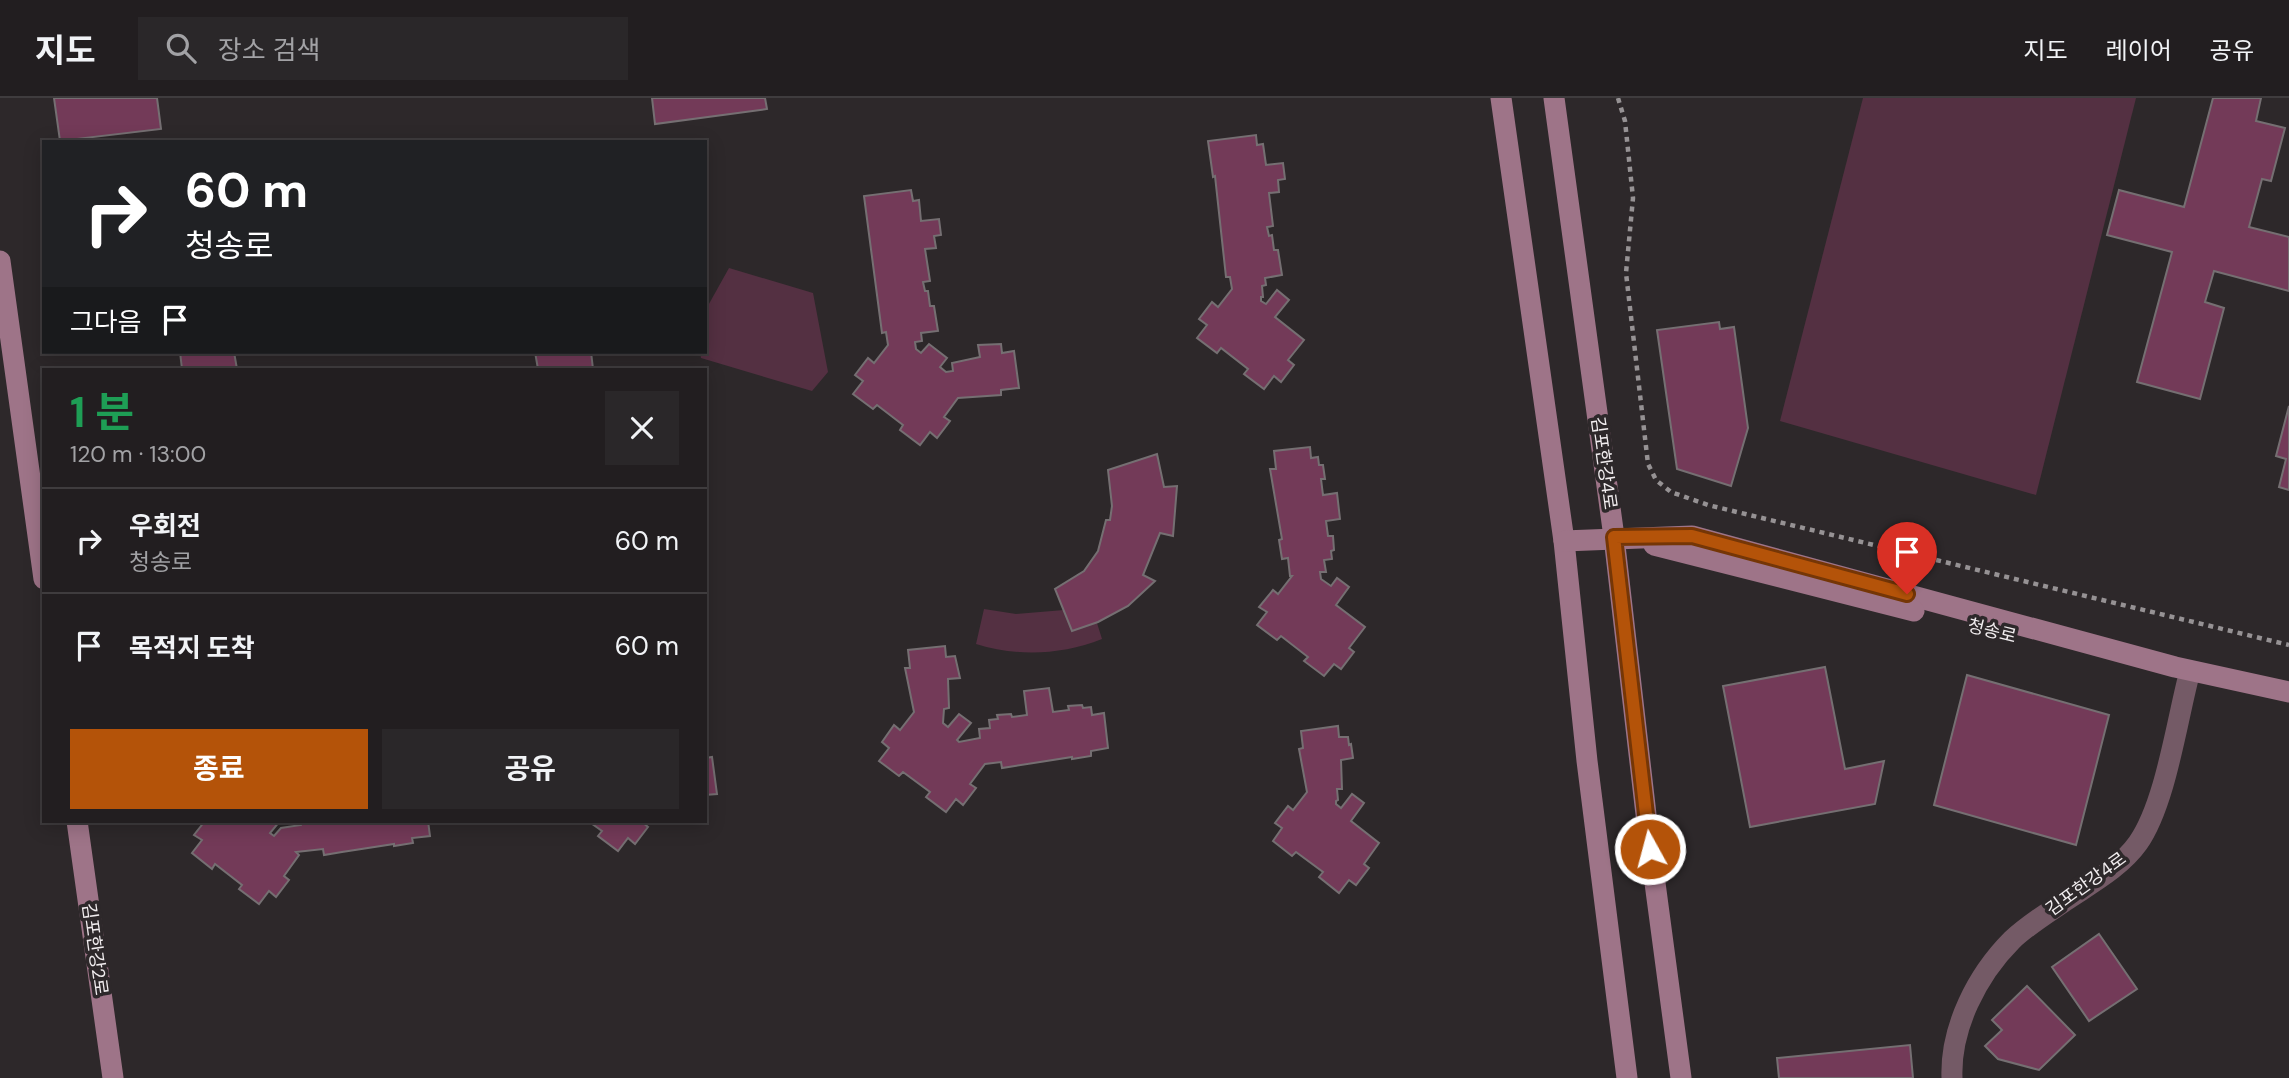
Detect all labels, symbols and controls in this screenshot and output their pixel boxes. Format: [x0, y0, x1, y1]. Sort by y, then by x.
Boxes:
search box [138, 17, 628, 80]
text: 지도 [35, 29, 96, 72]
icon: search [162, 29, 200, 67]
text: 장소 검색 [218, 33, 320, 67]
text: 지도 [2023, 35, 2068, 66]
text: 레이어 [2106, 35, 2172, 66]
text: 공유 [2210, 35, 2254, 66]
text: 60 m [185, 158, 308, 222]
icon: right [70, 168, 161, 259]
text: 청송로 [185, 225, 273, 267]
icon: arrive [156, 301, 194, 339]
text: 그다음 [70, 305, 142, 339]
text: 1 분 [70, 385, 134, 440]
button: close [605, 391, 679, 465]
street label: 김포한강4로 [1586, 415, 1622, 511]
text: 120 m · 13:00 [70, 439, 206, 469]
text: 우회전 [129, 509, 201, 543]
icon: right [70, 522, 108, 560]
pin [1877, 522, 1937, 594]
text: 60 m [615, 524, 679, 558]
icon: arrive [1888, 533, 1926, 571]
text: 청송로 [129, 547, 192, 577]
street label: 청송로 [1965, 613, 2019, 649]
icon: arrive [70, 627, 108, 665]
text: 60 m [615, 629, 679, 663]
text: 목적지 도착 [129, 631, 255, 665]
button: 종료 [70, 729, 368, 809]
button: 공유 [382, 729, 679, 809]
position arrow [1613, 812, 1687, 886]
street label: 김포한강4로 [2041, 847, 2131, 921]
street label: 김포한강2로 [77, 901, 113, 997]

